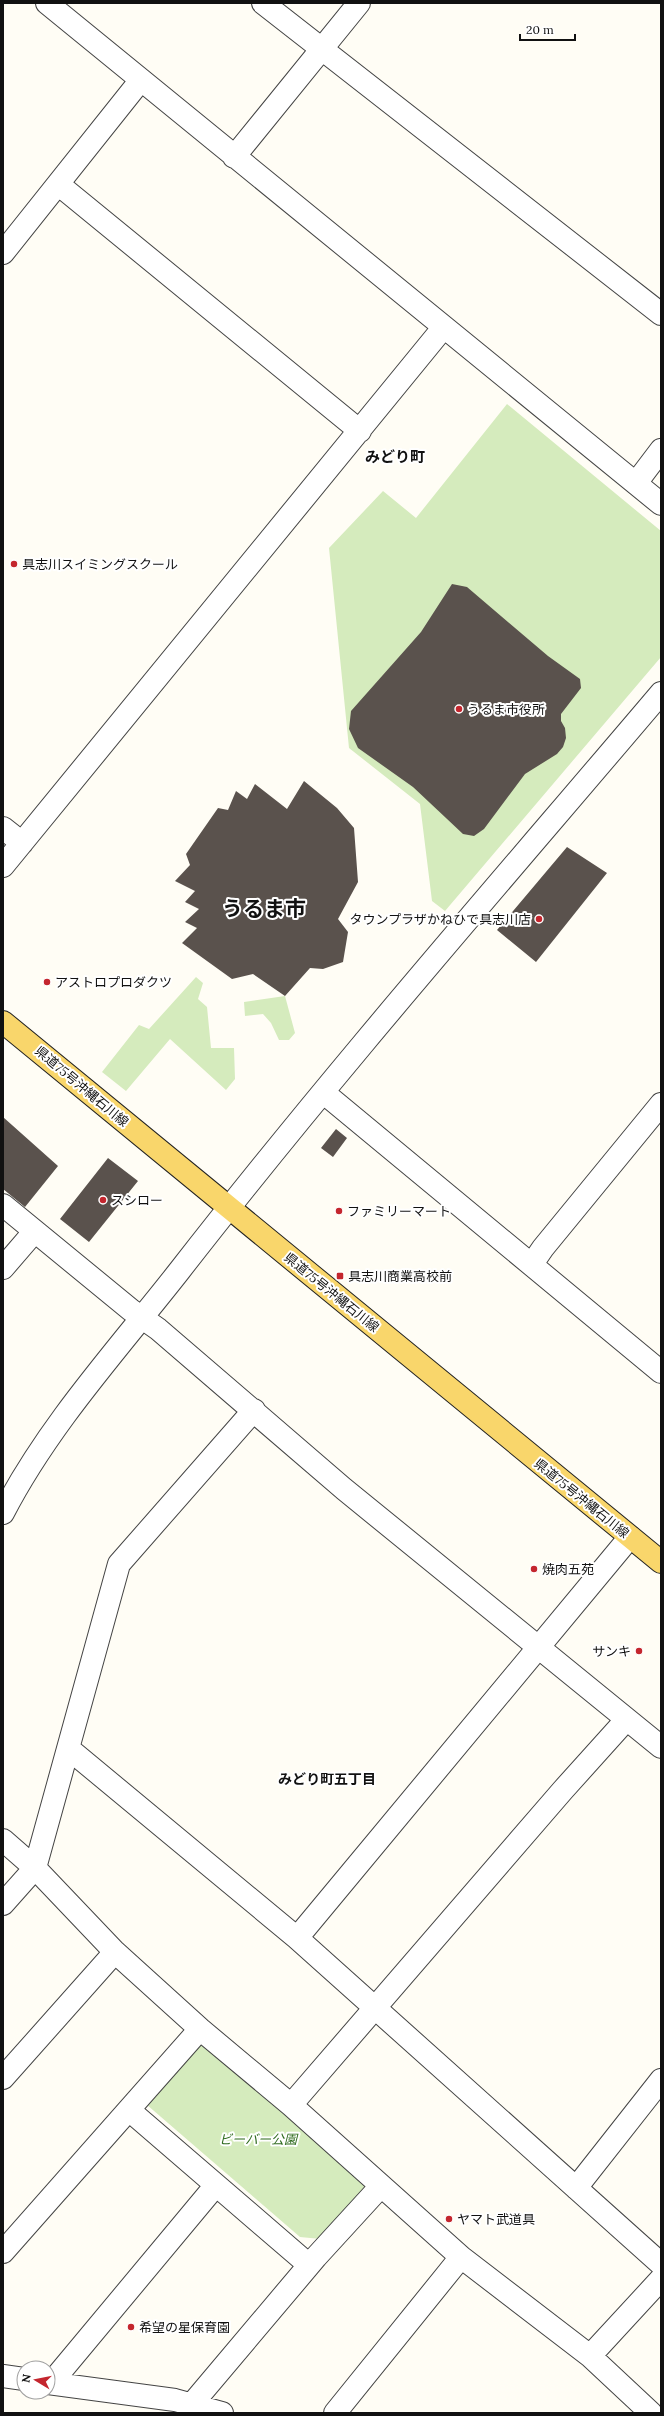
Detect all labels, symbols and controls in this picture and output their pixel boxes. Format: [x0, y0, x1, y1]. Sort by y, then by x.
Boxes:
scale bar [520, 16, 575, 42]
text: 20 m [526, 22, 554, 37]
district label: みどり町 [365, 447, 425, 466]
place label: 具志川スイミングスクール [22, 556, 178, 573]
marker: 具志川スイミングスクール [9, 559, 19, 569]
place label: うるま市役所 [467, 701, 545, 718]
marker: うるま市役所 [454, 704, 464, 714]
district label: うるま市 [222, 895, 306, 922]
place label: タウンプラザかねひで具志川店 [349, 911, 531, 928]
marker: タウンプラザかねひで具志川店 [534, 914, 544, 924]
place label: アストロプロダクツ [55, 974, 172, 991]
marker: アストロプロダクツ [42, 977, 52, 987]
street label: 県道75号沖縄石川線 [31, 1042, 132, 1131]
place label: スシロー [111, 1192, 163, 1209]
marker: スシロー [98, 1195, 108, 1205]
place label: ファミリーマート [347, 1203, 451, 1220]
marker: ファミリーマート [334, 1206, 344, 1216]
street label: 県道75号沖縄石川線 [281, 1249, 383, 1336]
place label: 具志川商業高校前 [348, 1268, 452, 1285]
marker: 具志川商業高校前 [335, 1271, 345, 1281]
street label: 県道75号沖縄石川線 [531, 1455, 633, 1542]
place label: 焼肉五苑 [542, 1561, 594, 1578]
marker: 焼肉五苑 [529, 1564, 539, 1574]
place label: サンキ [592, 1643, 631, 1660]
marker: サンキ [634, 1646, 644, 1656]
district label: みどり町五丁目 [278, 1770, 376, 1788]
park label: ビーバー公園 [219, 2131, 299, 2148]
place label: ヤマト武道具 [457, 2211, 535, 2228]
marker: ヤマト武道具 [444, 2214, 454, 2224]
place label: 希望の星保育園 [139, 2319, 230, 2336]
marker: 希望の星保育園 [126, 2322, 136, 2332]
north arrow [16, 2360, 56, 2400]
text: N [19, 2372, 34, 2384]

